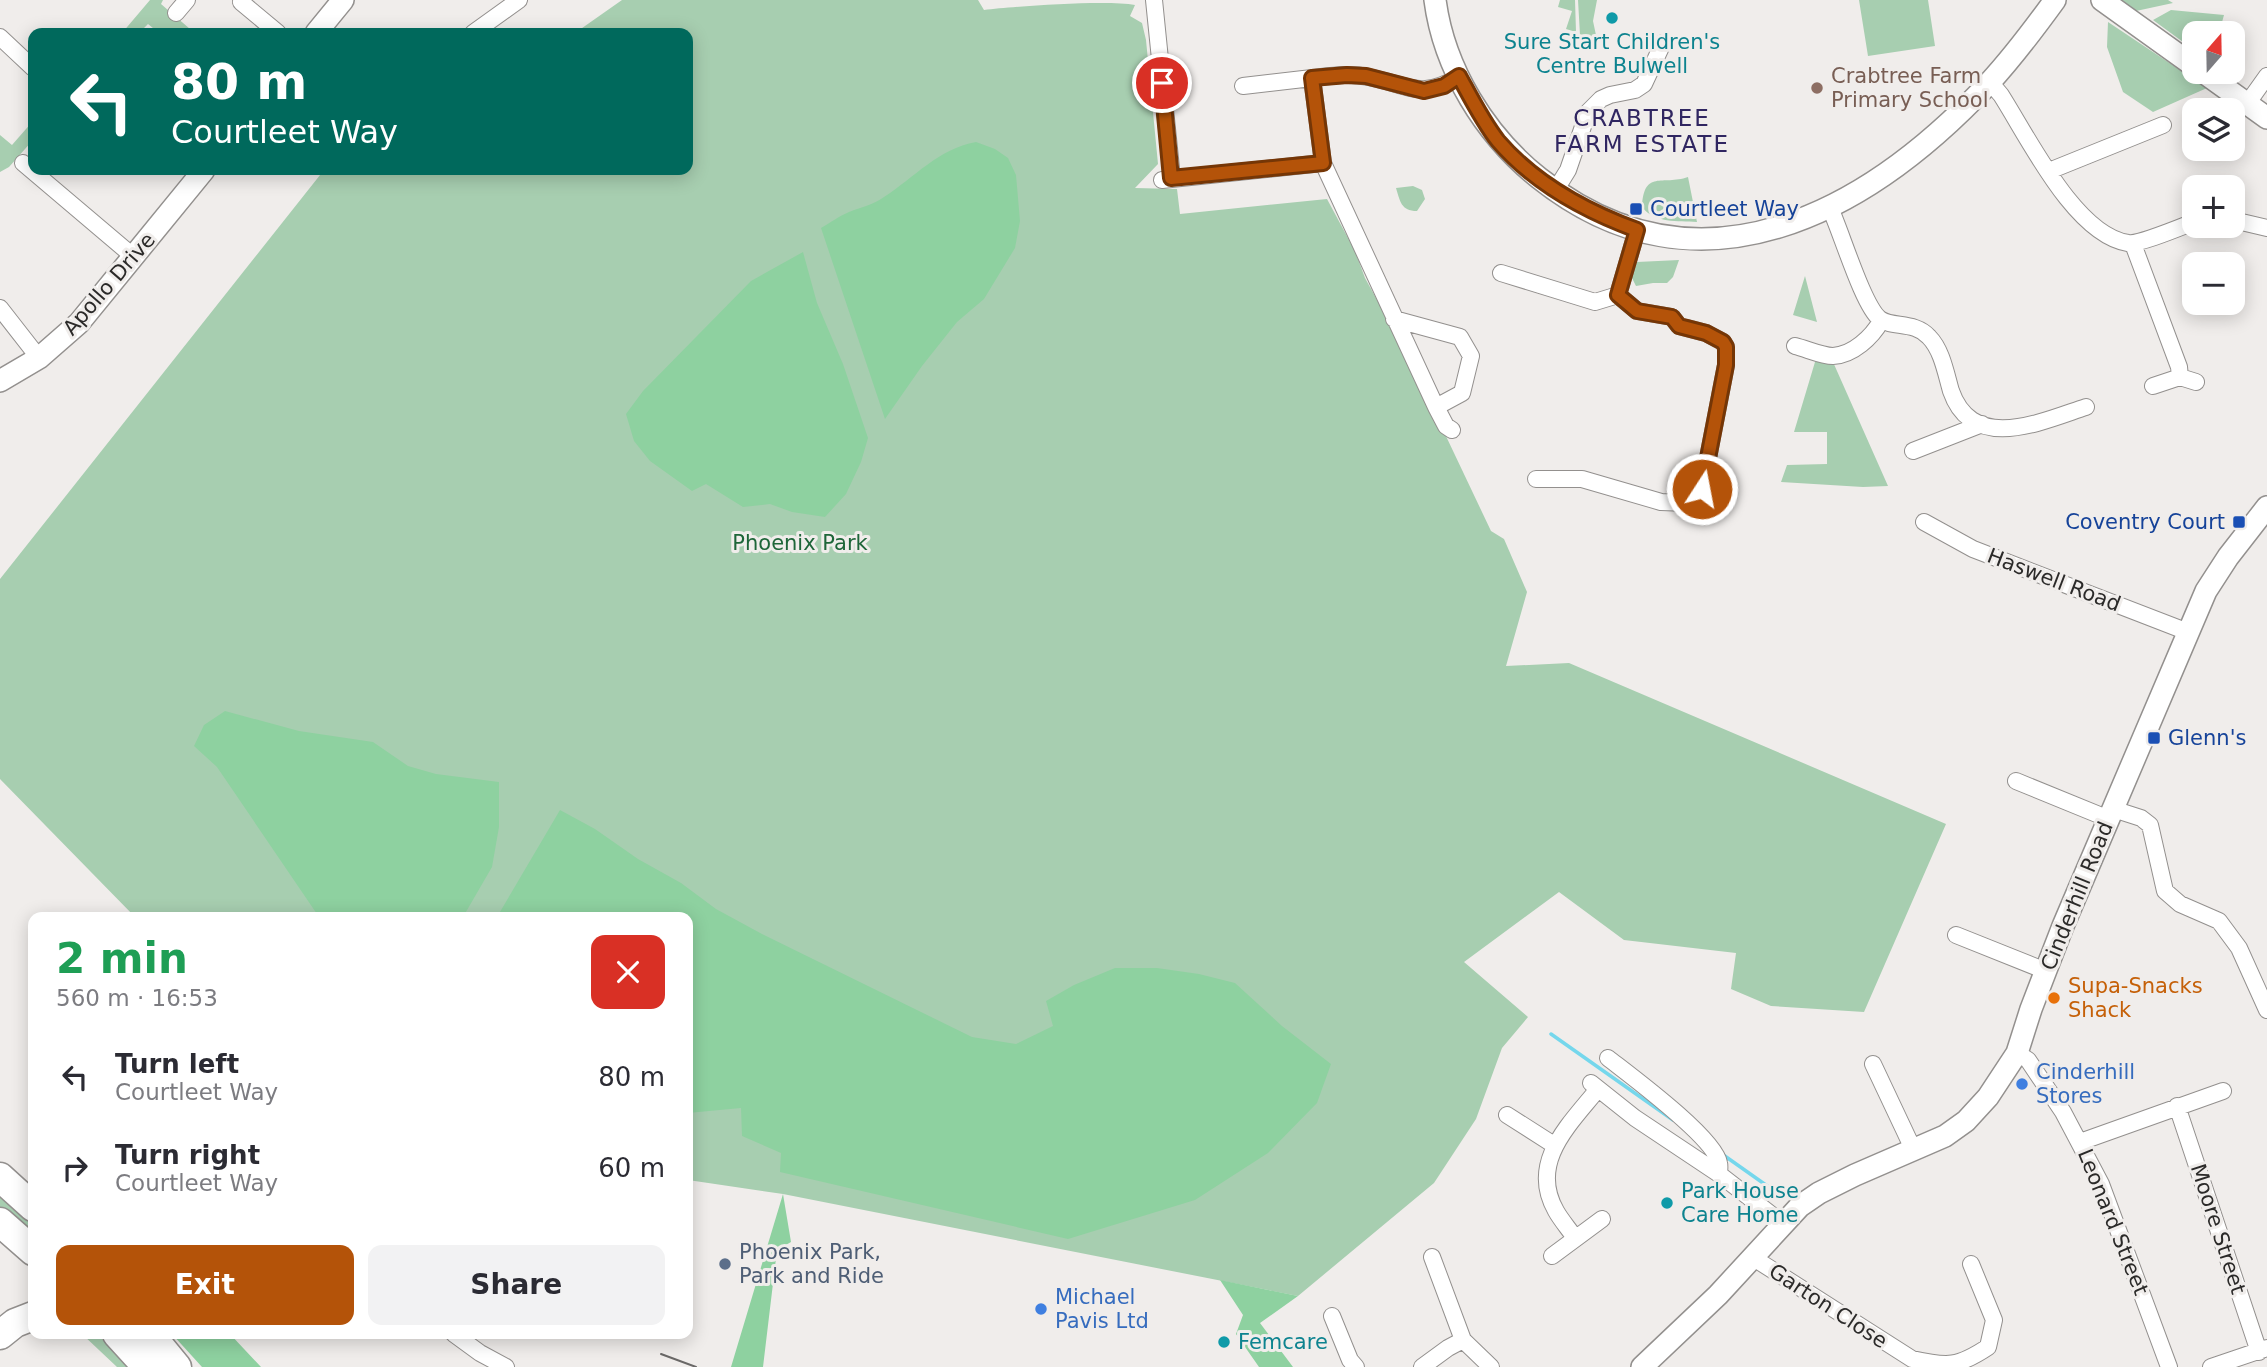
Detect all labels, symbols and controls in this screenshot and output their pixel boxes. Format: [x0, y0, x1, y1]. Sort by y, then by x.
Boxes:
marker: Sure Start Children's Centre Bulwell [1604, 10, 1620, 26]
north arrow [2182, 21, 2245, 84]
map controls [2182, 21, 2245, 315]
place label: Sure Start Children's Centre Bulwell [1504, 30, 1720, 78]
pin [1132, 53, 1192, 113]
text: 80 m [171, 54, 307, 111]
icon: left [56, 56, 147, 147]
icon: arrive [1143, 64, 1181, 102]
place label: Crabtree Farm Primary School [1831, 64, 1989, 112]
marker: Crabtree Farm Primary School [1809, 80, 1825, 96]
button: layers [2182, 98, 2245, 161]
district label: CRABTREE FARM ESTATE [1554, 105, 1730, 157]
text: Courtleet Way [171, 113, 398, 151]
button: + [2182, 175, 2245, 238]
place label: Courtleet Way [1650, 197, 1799, 221]
marker: Courtleet Way [1628, 201, 1644, 217]
street label: Apollo Drive [58, 228, 160, 340]
button: − [2182, 252, 2245, 315]
position arrow [1665, 452, 1739, 526]
place label: Coventry Court [2065, 510, 2225, 534]
marker: Coventry Court [2231, 514, 2247, 530]
park label: Phoenix Park [732, 531, 869, 555]
street label: Haswell Road [1984, 544, 2124, 616]
place label: Glenn's [2168, 726, 2246, 750]
marker: Glenn's [2146, 730, 2162, 746]
street label: Cinderhill Road [2036, 818, 2118, 974]
text: 2 min [56, 934, 188, 983]
button: close [591, 935, 665, 1009]
place label: Supa-Snacks Shack [2068, 974, 2203, 1022]
text: 560 m · 16:53 [56, 985, 218, 1011]
marker: Supa-Snacks Shack [2046, 990, 2062, 1006]
text: Turn left [115, 1049, 239, 1079]
icon: left [56, 1058, 94, 1096]
place label: Cinderhill Stores [2036, 1060, 2135, 1108]
text: 80 m [598, 1062, 665, 1092]
marker: Cinderhill Stores [2014, 1076, 2030, 1092]
text: Courtleet Way [115, 1079, 278, 1105]
text: Turn right [115, 1140, 260, 1170]
street label: Leonard Street [2073, 1145, 2153, 1299]
icon: right [56, 1149, 94, 1187]
text: 60 m [598, 1153, 665, 1183]
street label: Moore Street [2186, 1161, 2250, 1297]
text: Courtleet Way [115, 1170, 278, 1196]
place label: Park House Care Home [1681, 1179, 1799, 1227]
marker: Park House Care Home [1659, 1195, 1675, 1211]
place label: Phoenix Park, Park and Ride [739, 1240, 884, 1288]
button: Exit [56, 1245, 354, 1325]
button: Share [368, 1245, 665, 1325]
marker: Phoenix Park, Park and Ride [717, 1256, 733, 1272]
street label: Garton Close [1764, 1259, 1892, 1353]
place label: Michael Pavis Ltd [1055, 1285, 1149, 1333]
marker: Michael Pavis Ltd [1033, 1301, 1049, 1317]
place label: Femcare [1238, 1330, 1328, 1354]
marker: Femcare [1216, 1334, 1232, 1350]

